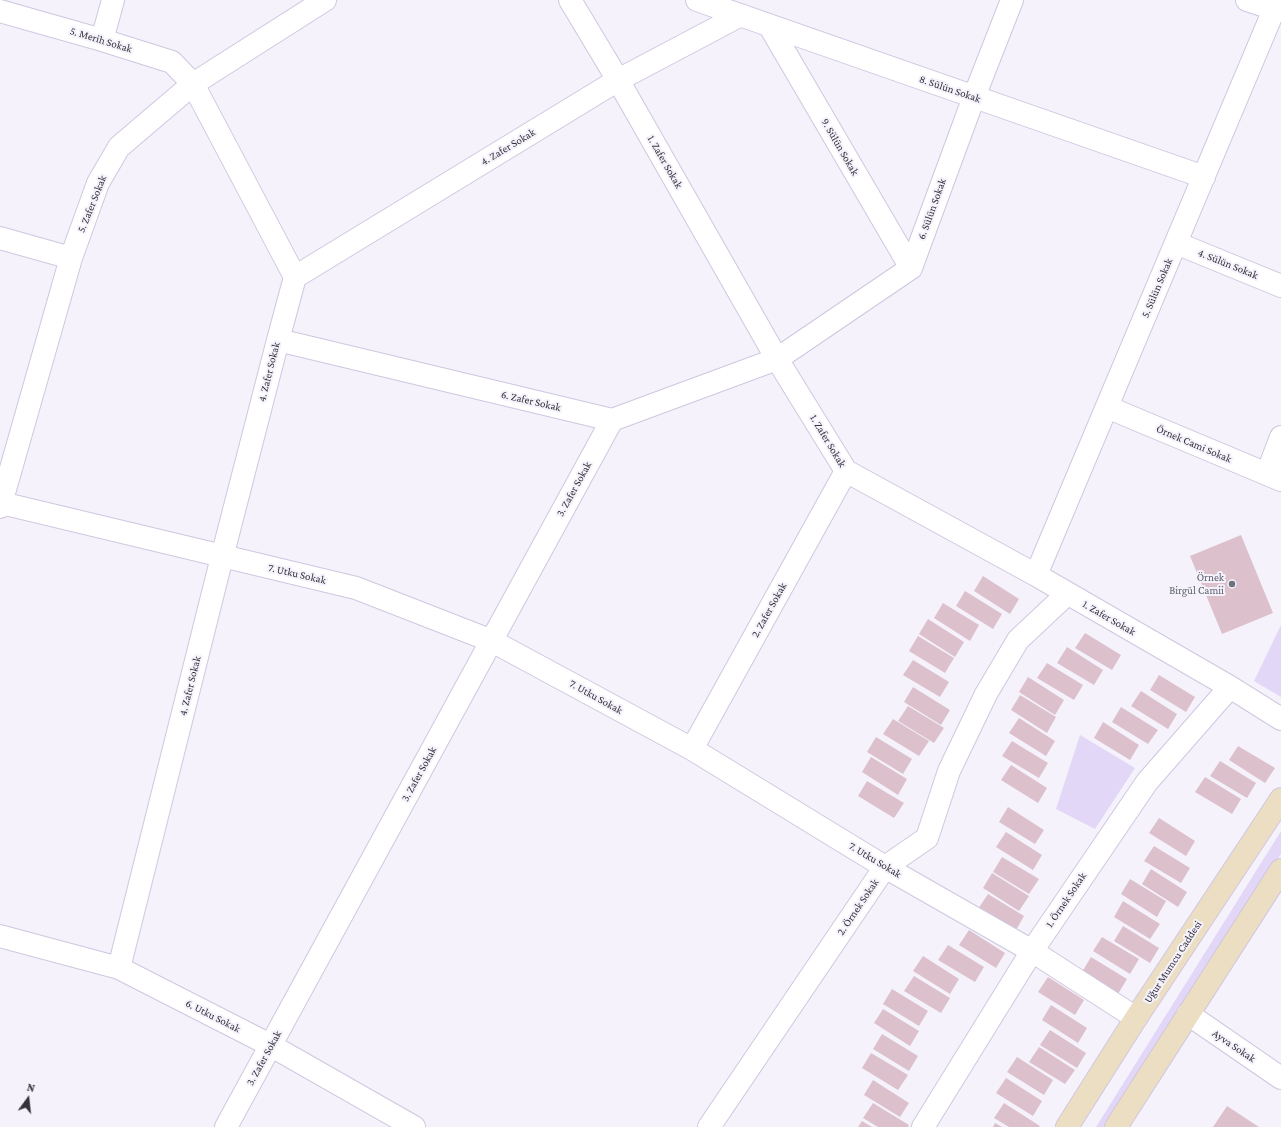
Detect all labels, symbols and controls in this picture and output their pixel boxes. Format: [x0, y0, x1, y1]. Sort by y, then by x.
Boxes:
street label: 5. Merih Sokak [68, 24, 134, 56]
street label: 8. Sülün Sokak [917, 72, 983, 106]
street label: 9. Sülün Sokak [818, 116, 862, 178]
street label: 4. Zafer Sokak [478, 126, 538, 168]
street label: 1. Zafer Sokak [644, 133, 686, 191]
street label: 5. Zafer Sokak [75, 173, 109, 235]
street label: 6. Sülün Sokak [915, 177, 949, 241]
street label: 4. Sülün Sokak [1196, 246, 1260, 282]
street label: 5. Sülün Sokak [1139, 256, 1175, 320]
street label: 4. Zafer Sokak [255, 341, 283, 403]
street label: 6. Zafer Sokak [500, 388, 562, 414]
street label: 1. Zafer Sokak [807, 412, 849, 470]
street label: Örnek Cami Sokak [1154, 422, 1234, 466]
street label: 3. Zafer Sokak [554, 459, 594, 519]
street label: 7. Utku Sokak [267, 561, 327, 587]
place label: Örnek Birgül Camii [1169, 571, 1224, 597]
marker: Örnek Birgül Camii [1227, 579, 1237, 589]
street label: 2. Zafer Sokak [748, 580, 790, 640]
street label: 1. Zafer Sokak [1080, 597, 1138, 639]
street label: 4. Zafer Sokak [176, 655, 204, 717]
street label: 7. Utku Sokak [567, 677, 625, 717]
street label: 3. Zafer Sokak [399, 744, 439, 804]
street label: 7. Utku Sokak [846, 839, 904, 881]
street label: 1. Örnek Sokak [1043, 870, 1089, 930]
street label: 2. Örnek Sokak [834, 876, 882, 938]
street label: Uğur Mumcu Caddesi [1141, 918, 1205, 1006]
street label: 6. Utku Sokak [183, 997, 243, 1035]
street label: Ayva Sokak [1210, 1027, 1258, 1065]
street label: 3. Zafer Sokak [244, 1028, 284, 1088]
north arrow [8, 1079, 48, 1119]
text: N [26, 1081, 36, 1094]

